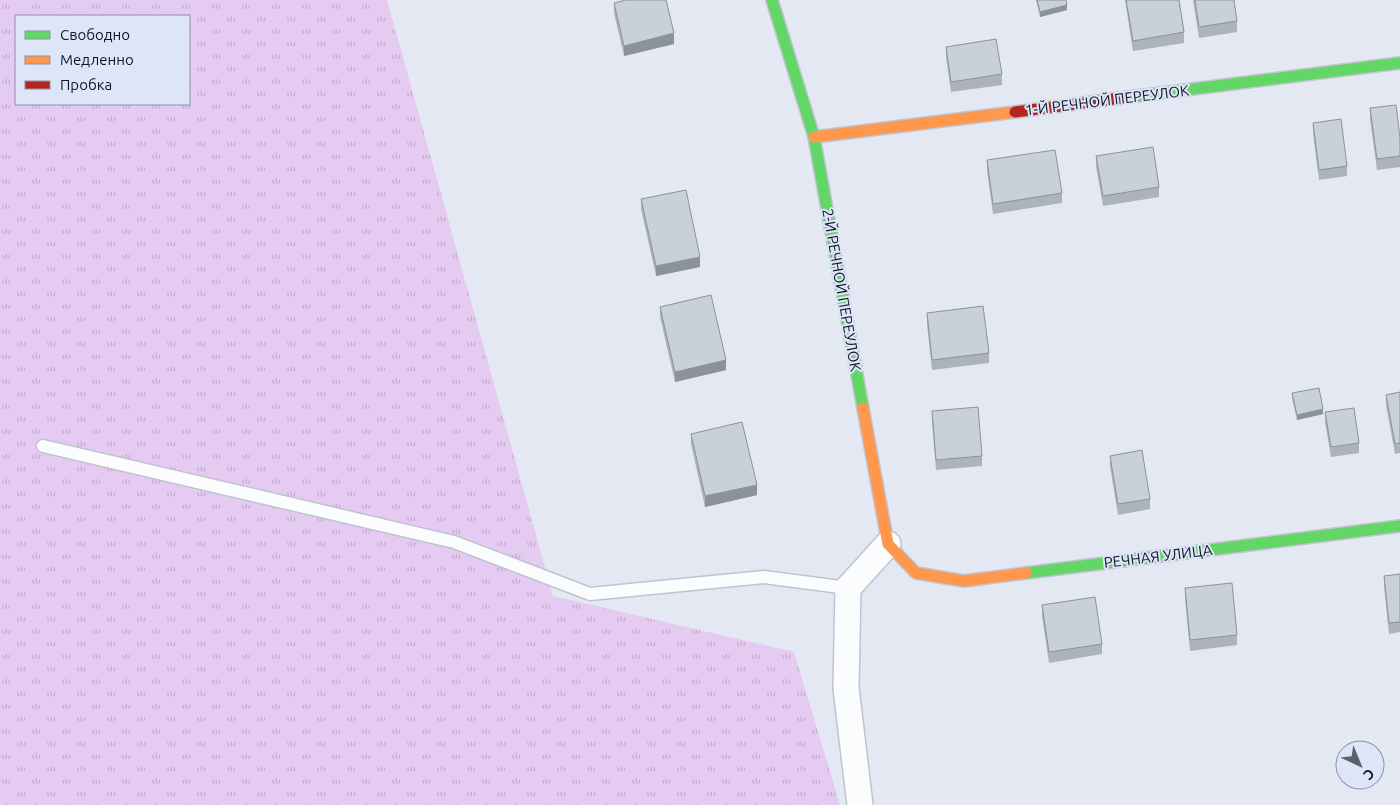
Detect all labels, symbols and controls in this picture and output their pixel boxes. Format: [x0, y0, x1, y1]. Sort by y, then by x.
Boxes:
legend [15, 15, 190, 105]
text: Свободно [60, 26, 130, 43]
text: Медленно [60, 51, 134, 68]
text: Пробка [60, 76, 112, 93]
street label: 1-Й РЕЧНОЙ ПЕРЕУЛОК [1024, 82, 1190, 118]
street label: 2-Й РЕЧНОЙ ПЕРЕУЛОК [819, 207, 865, 373]
street label: РЕЧНАЯ УЛИЦА [1103, 541, 1214, 571]
north arrow [1335, 740, 1385, 790]
text: С [1360, 765, 1378, 783]

